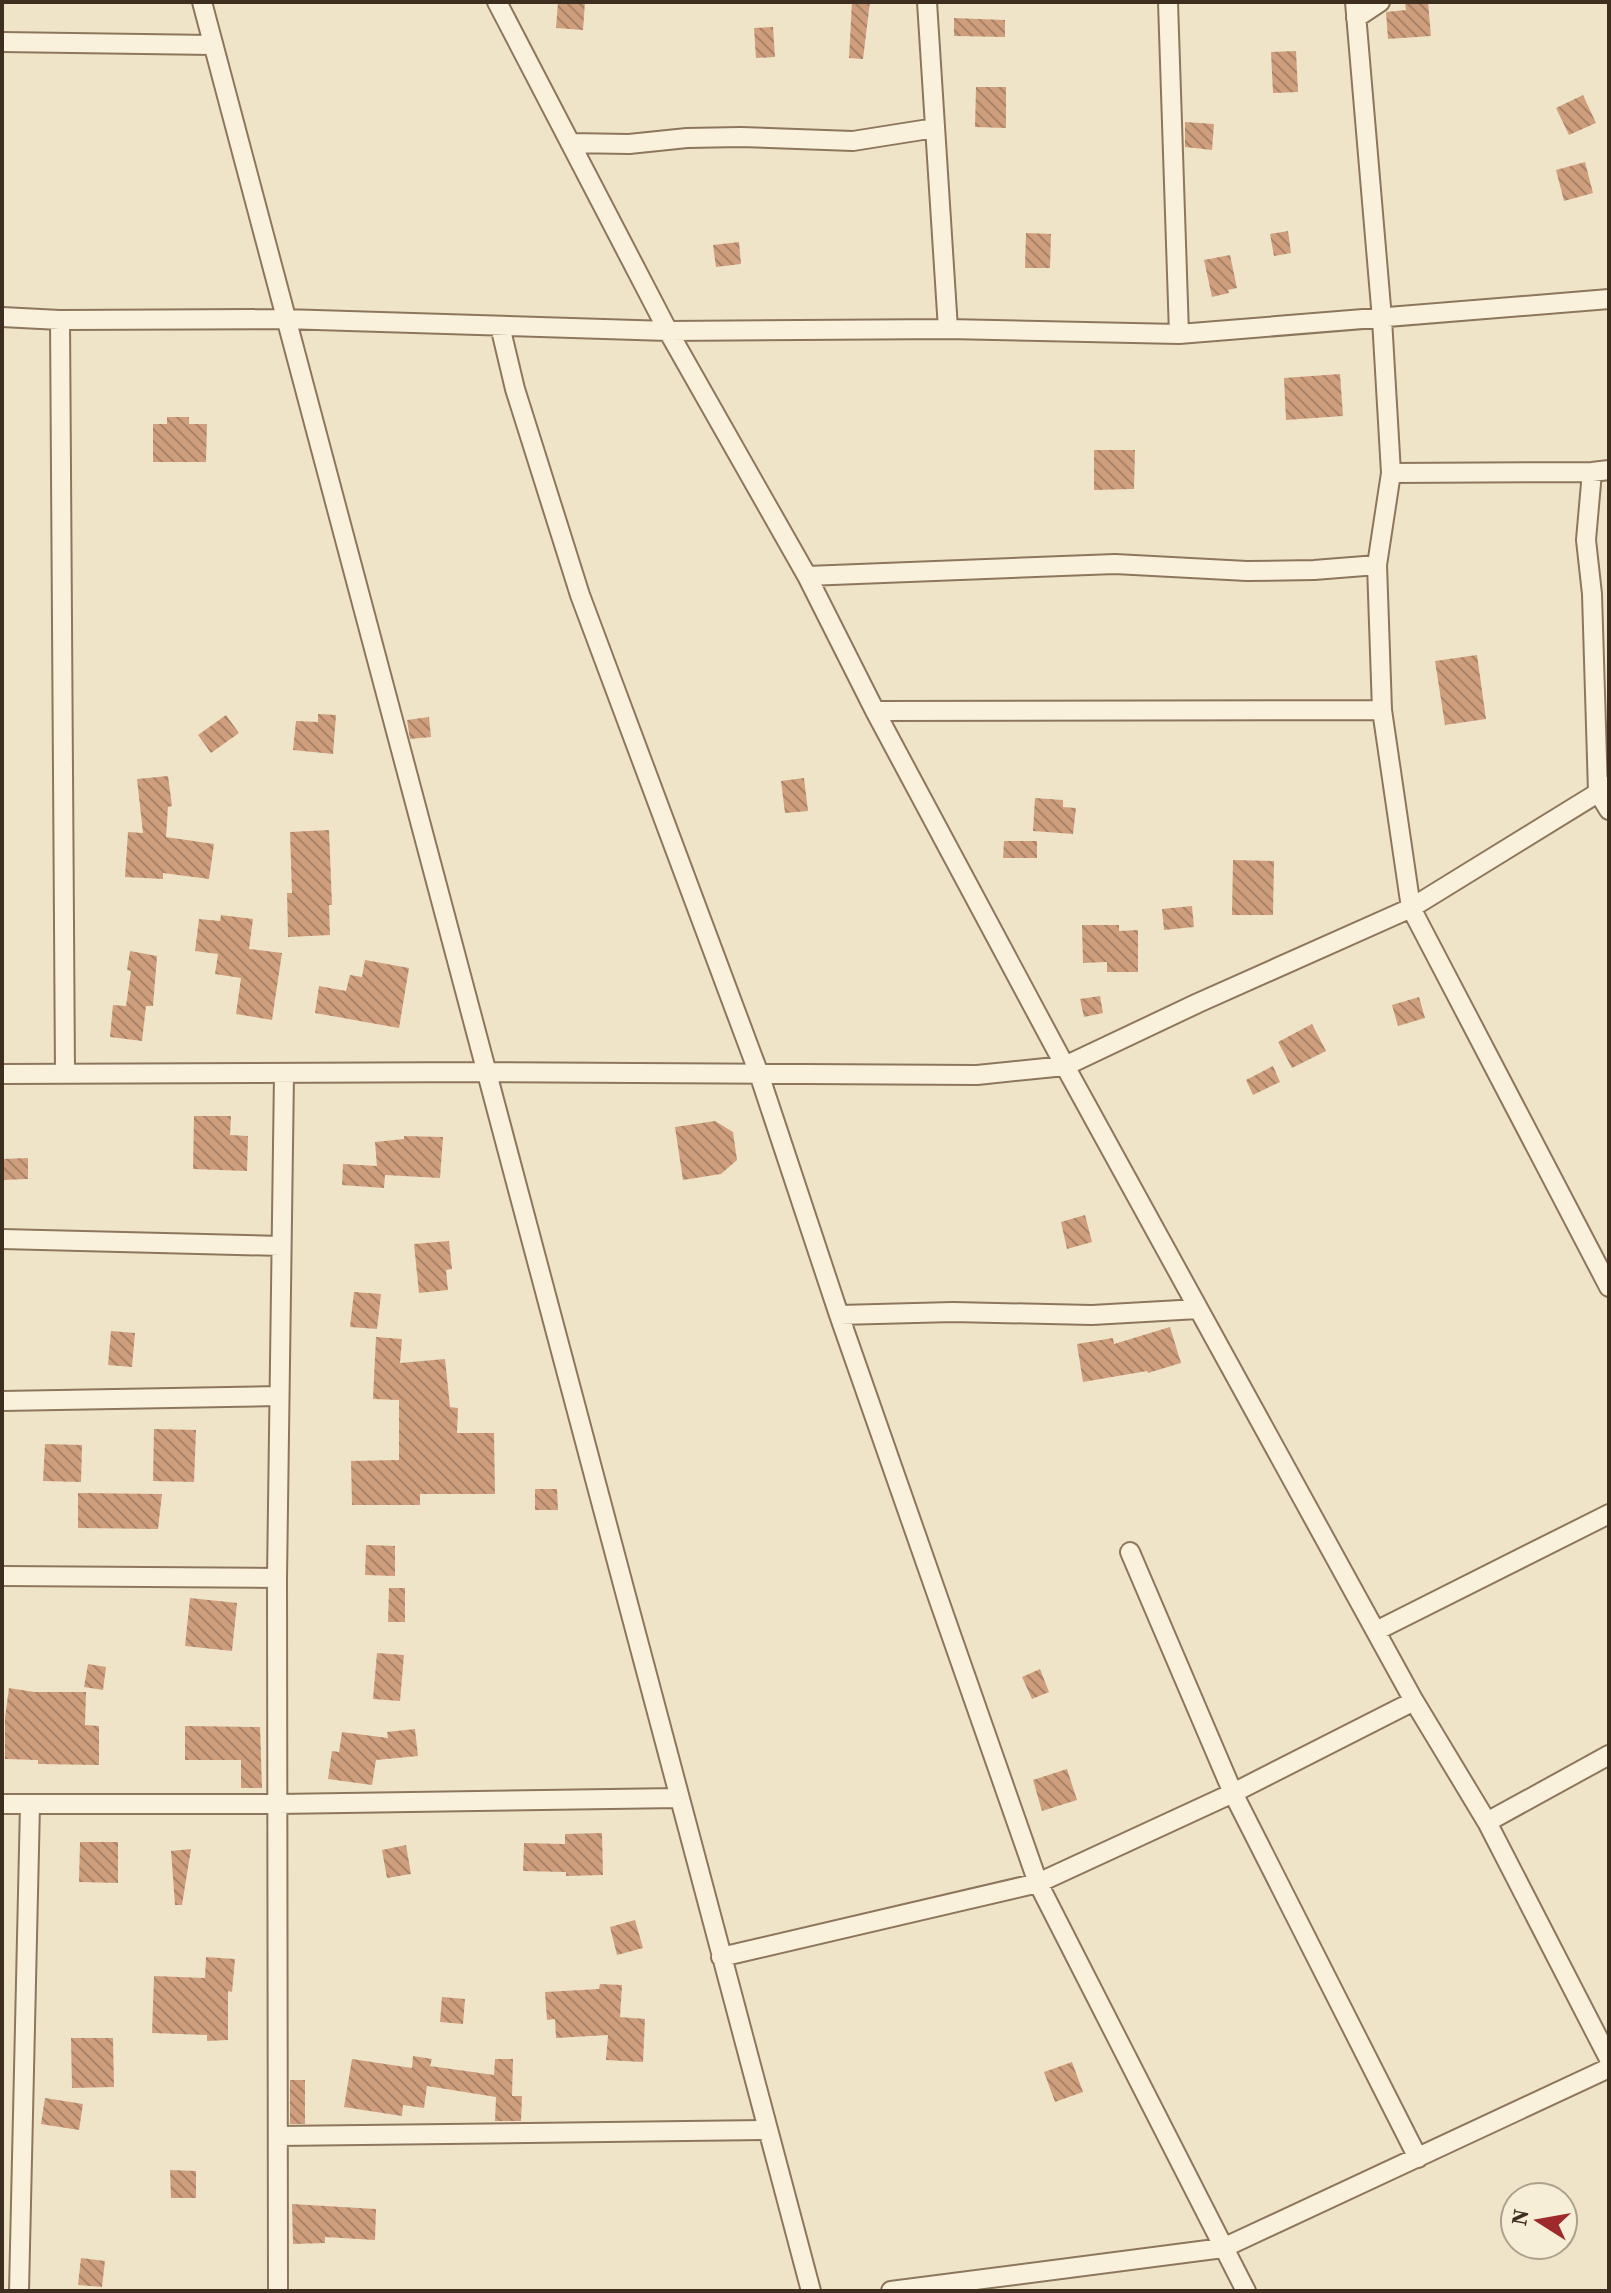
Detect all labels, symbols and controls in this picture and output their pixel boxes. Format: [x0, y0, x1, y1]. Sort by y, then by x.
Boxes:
north arrow [1499, 2181, 1579, 2261]
text: N [1503, 2206, 1536, 2228]

